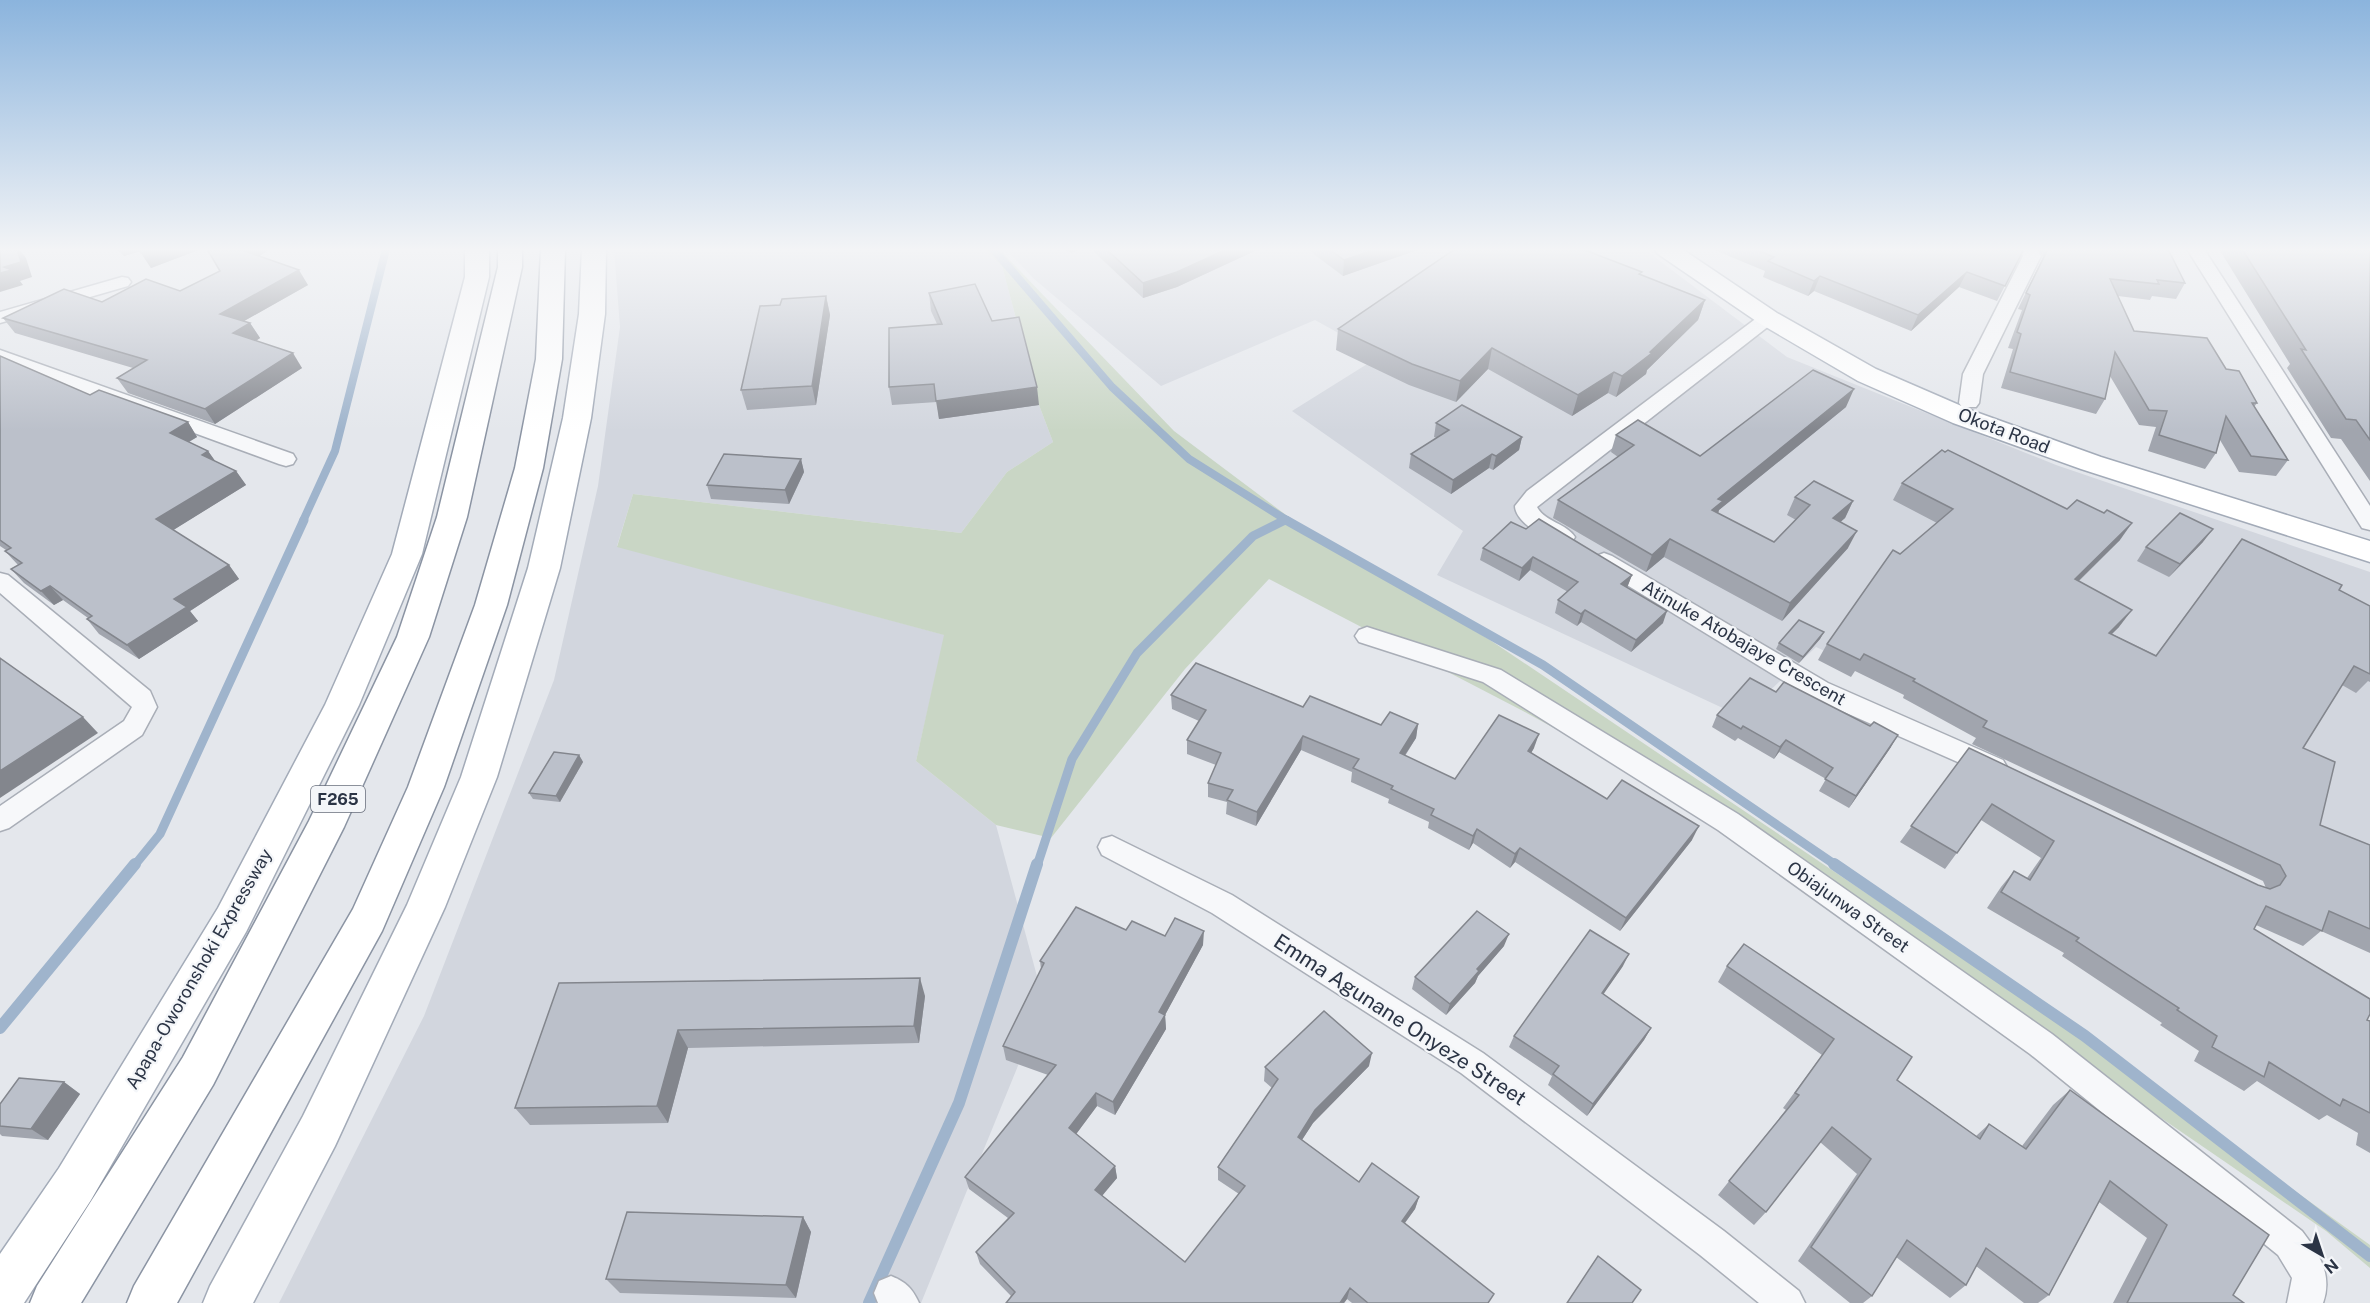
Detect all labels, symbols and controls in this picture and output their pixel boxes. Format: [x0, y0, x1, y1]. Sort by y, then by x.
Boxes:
street label: Okota Road [1955, 403, 2053, 458]
street label: Atinuke Atobajaye Crescent [1639, 576, 1850, 710]
road number: F265 [311, 786, 365, 812]
street label: Apapa-Oworonshoki Expressway [121, 845, 276, 1093]
street label: Obiajunwa Street [1783, 857, 1913, 957]
street label: Emma Agunane Onyeze Street [1269, 928, 1531, 1111]
north arrow [2292, 1225, 2352, 1285]
text: N [2320, 1255, 2342, 1278]

